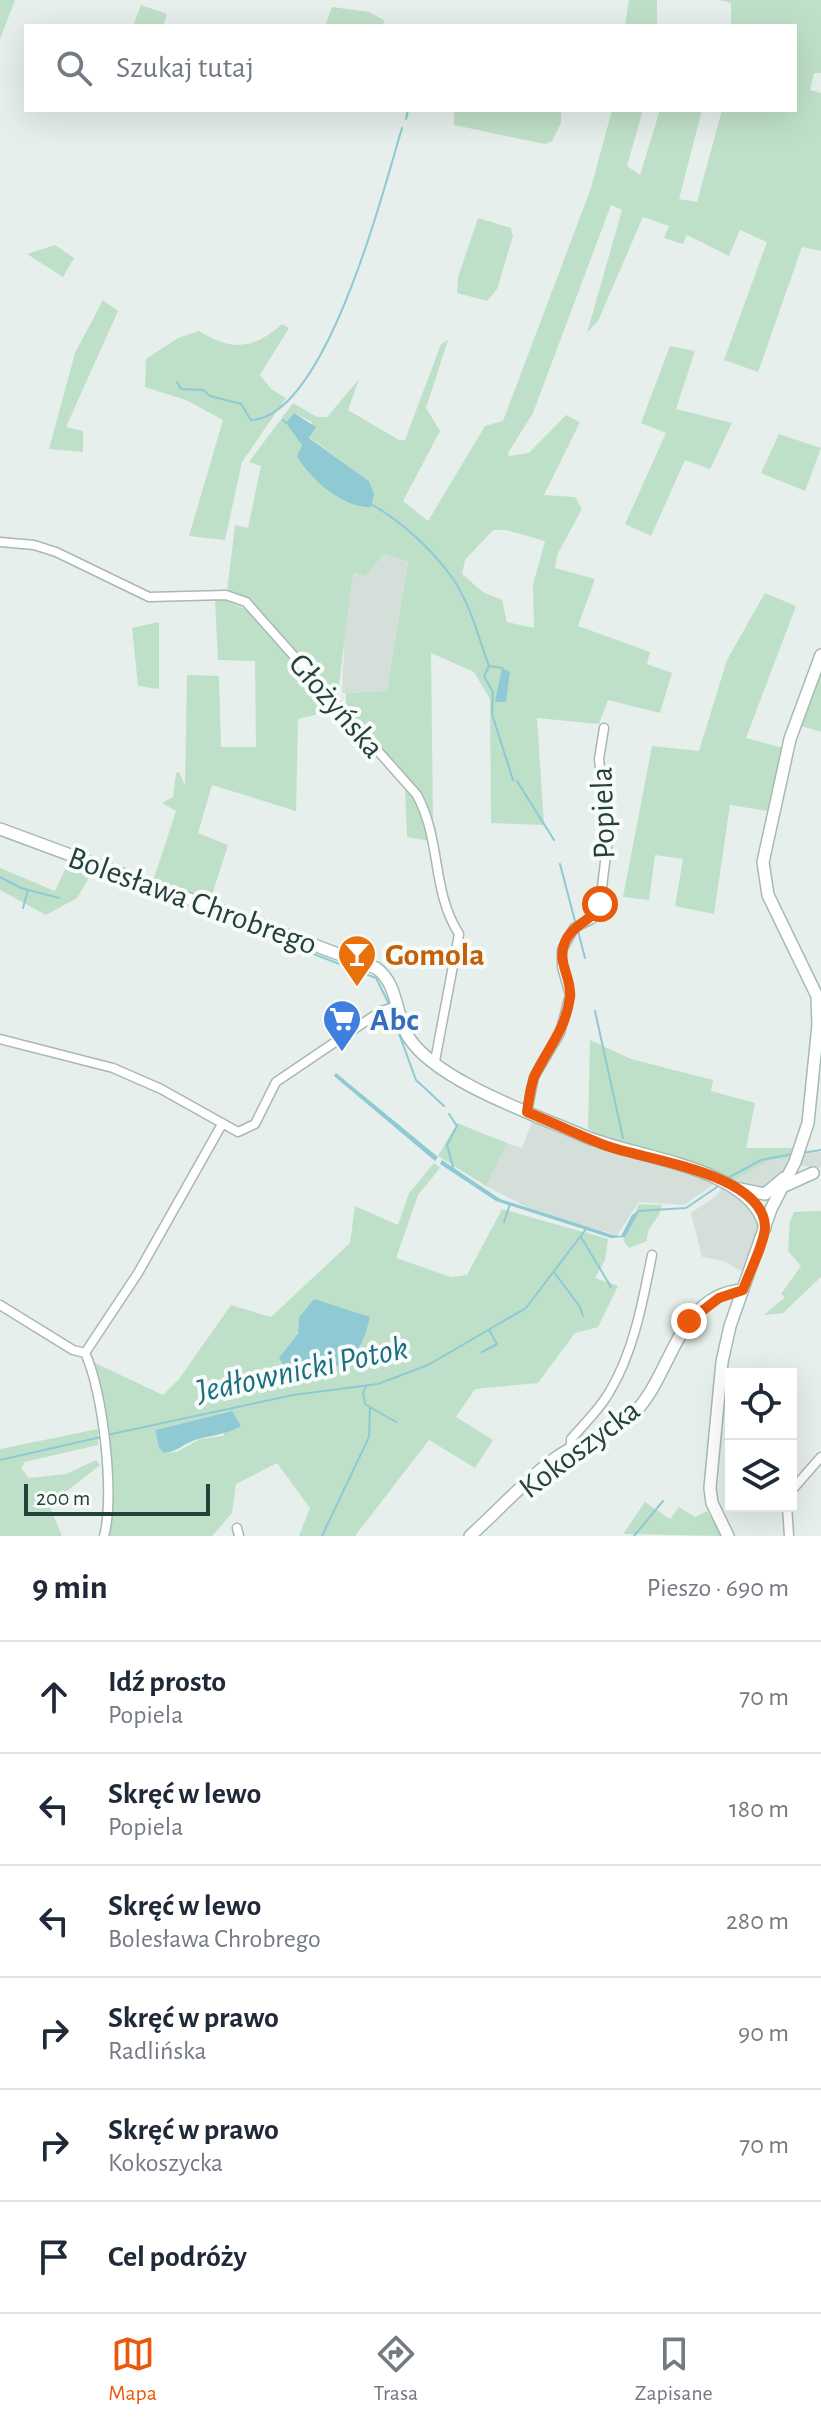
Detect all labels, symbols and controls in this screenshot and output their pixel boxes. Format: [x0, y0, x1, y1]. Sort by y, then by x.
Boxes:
search box [24, 24, 797, 112]
icon: search [52, 46, 96, 90]
text: Szukaj tutaj [116, 53, 254, 83]
street label: Głożyńska [283, 647, 390, 764]
street label: Popiela [585, 766, 621, 860]
street label: Bolesława Chrobrego [64, 841, 321, 961]
route start [582, 886, 618, 922]
bar icon: Gomola [336, 933, 378, 988]
place label: Gomola [385, 939, 485, 971]
supermarket icon: Abc [321, 998, 363, 1053]
place label: Abc [370, 1004, 419, 1036]
route end [671, 1303, 707, 1339]
water label: Jedłownicki Potok [192, 1331, 411, 1409]
map controls [725, 1368, 797, 1512]
button: locate [725, 1368, 797, 1440]
street label: Kokoszycka [513, 1393, 646, 1504]
button: layers [725, 1440, 797, 1512]
scale bar [24, 1480, 210, 1516]
text: 200 m [36, 1487, 90, 1509]
text: 9 min [32, 1571, 108, 1605]
text: Pieszo · 690 m [647, 1575, 789, 1601]
text: Idź prosto [108, 1667, 226, 1697]
icon: ahead [32, 1675, 76, 1719]
text: 70 m [739, 1684, 789, 1710]
text: Popiela [108, 1702, 183, 1728]
text: Skręć w lewo [108, 1779, 261, 1809]
icon: left [32, 1787, 76, 1831]
text: 180 m [729, 1796, 789, 1822]
text: Popiela [108, 1814, 183, 1840]
text: Skręć w lewo [108, 1891, 261, 1921]
icon: left [32, 1899, 76, 1943]
text: 280 m [726, 1908, 789, 1934]
text: Bolesława Chrobrego [108, 1926, 321, 1952]
text: Skręć w prawo [108, 2003, 279, 2033]
icon: right [32, 2011, 76, 2055]
text: 90 m [738, 2020, 789, 2046]
text: Radlińska [108, 2038, 206, 2064]
text: Skręć w prawo [108, 2115, 279, 2145]
icon: right [32, 2123, 76, 2167]
text: 70 m [739, 2132, 789, 2158]
text: Kokoszycka [108, 2150, 223, 2176]
icon: arrive [32, 2235, 76, 2279]
text: Cel podróży [108, 2242, 247, 2272]
tab: Mapa [108, 2332, 157, 2406]
tab: Trasa [374, 2332, 418, 2406]
tab: Zapisane [635, 2332, 713, 2406]

